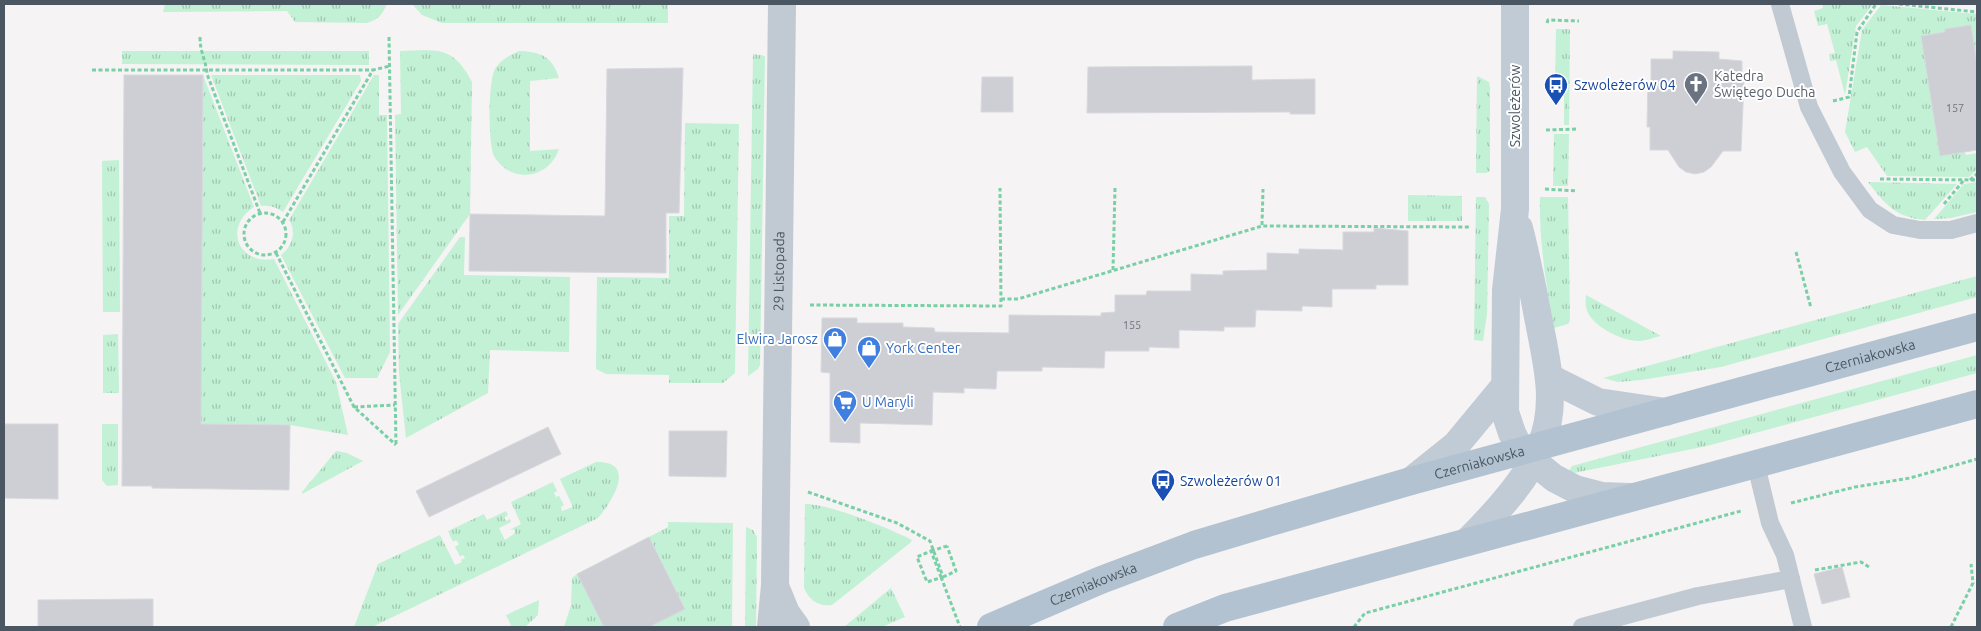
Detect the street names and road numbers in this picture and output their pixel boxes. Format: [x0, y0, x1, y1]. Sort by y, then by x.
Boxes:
street label: Szwoleżerów [1507, 65, 1523, 147]
street label: 29 Listopada [770, 231, 787, 311]
street label: Czerniakowska [1823, 336, 1917, 376]
street label: Czerniakowska [1432, 443, 1526, 482]
street label: Czerniakowska [1047, 559, 1139, 609]

